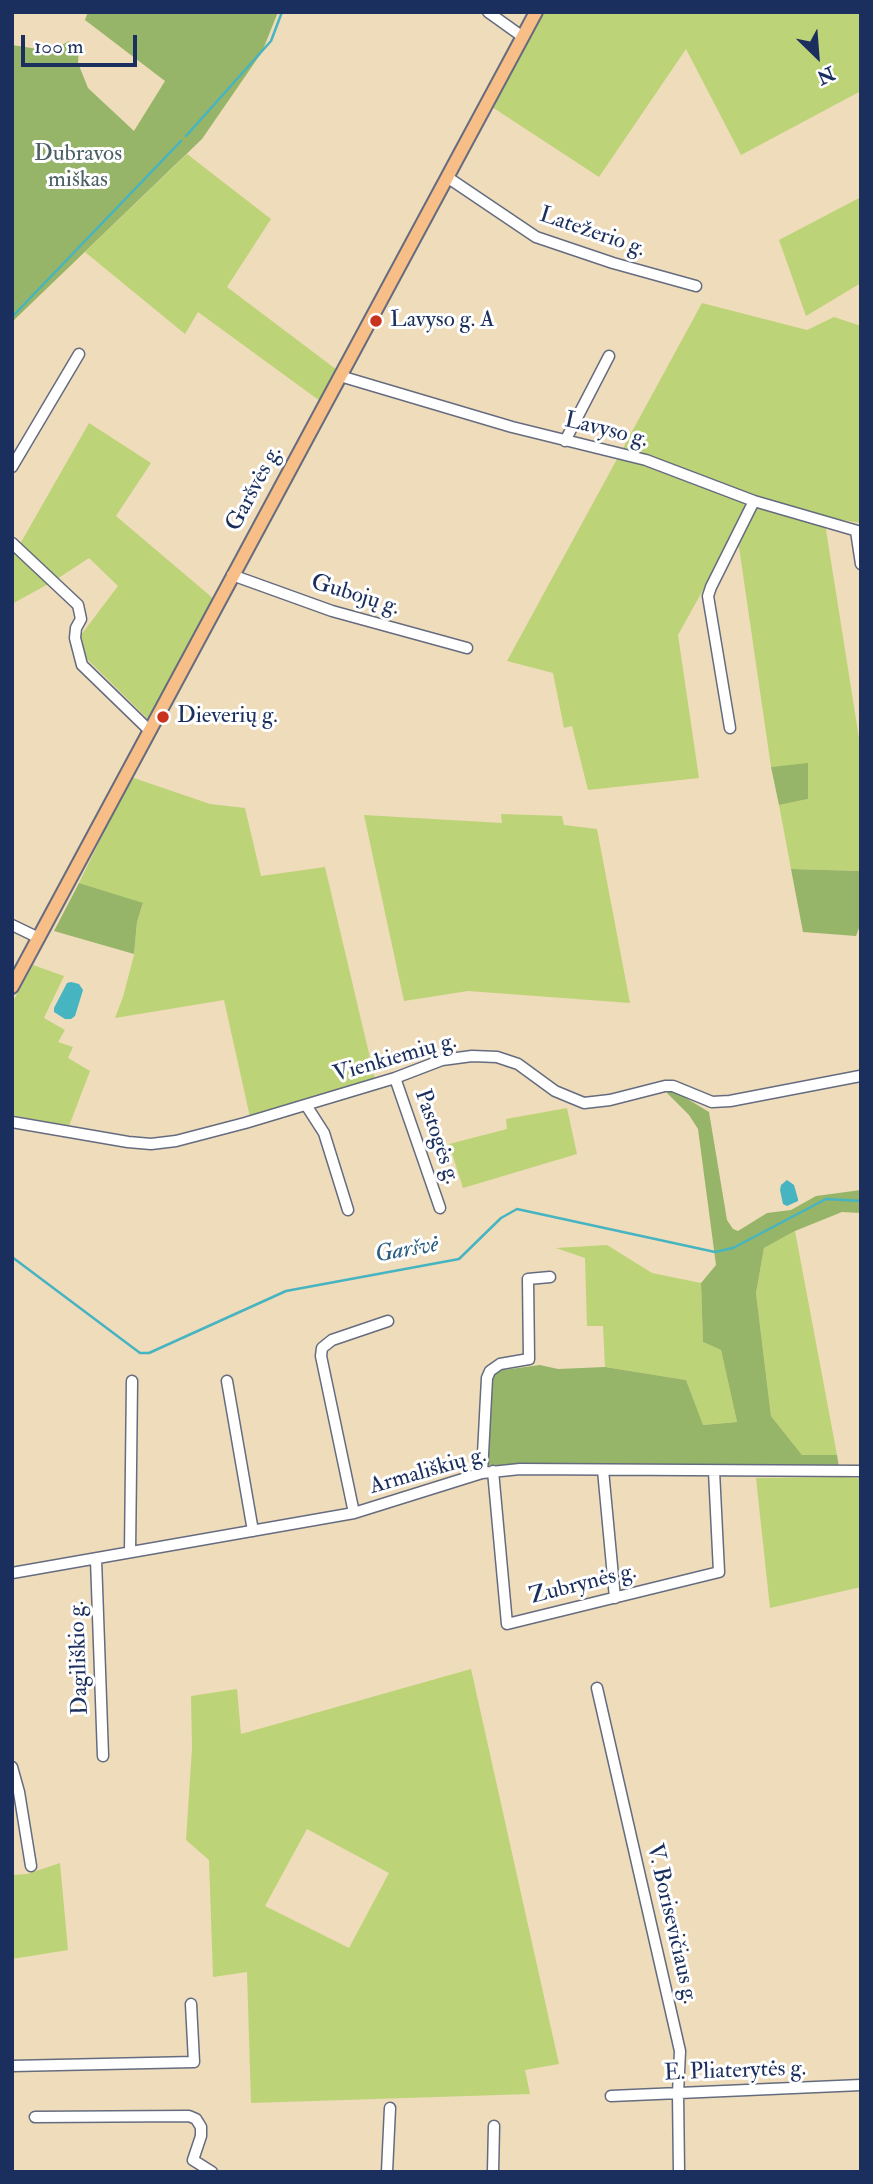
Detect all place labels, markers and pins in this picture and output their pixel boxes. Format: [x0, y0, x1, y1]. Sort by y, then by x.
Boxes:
place label: Lavyso g. A [390, 307, 495, 335]
marker: Lavyso g. A [368, 313, 384, 329]
place label: Dieverių g. [177, 703, 278, 731]
marker: Dieverių g. [155, 709, 171, 725]

